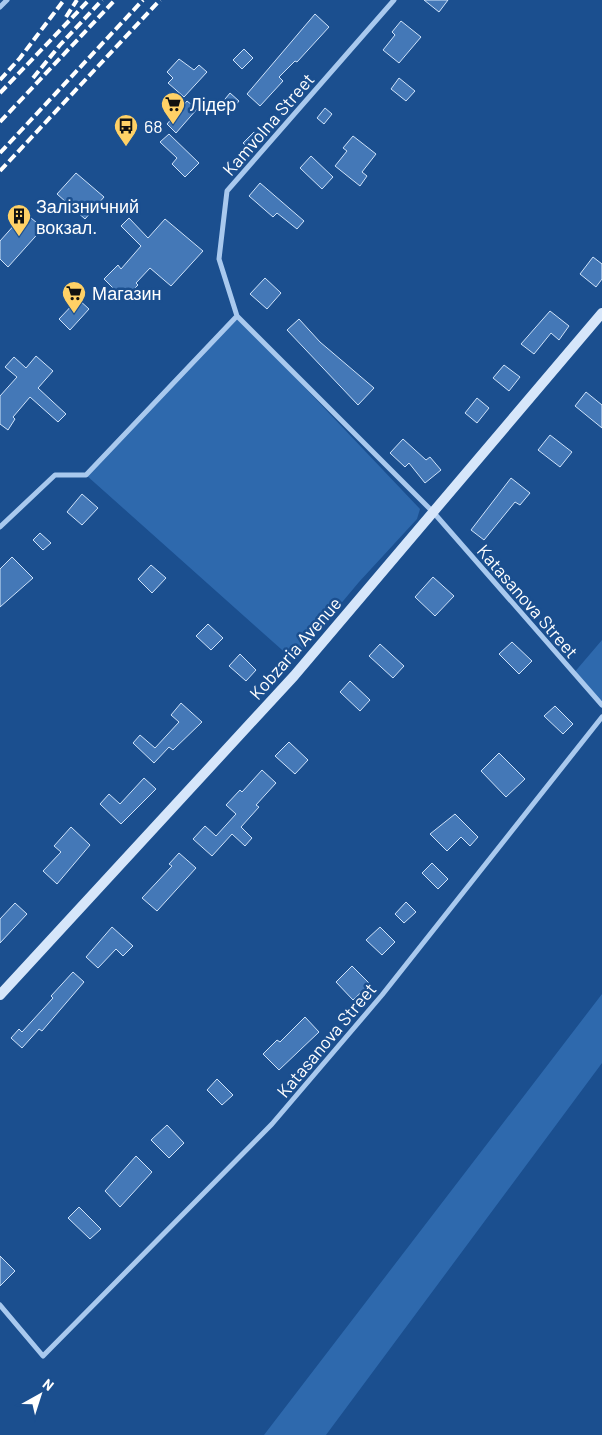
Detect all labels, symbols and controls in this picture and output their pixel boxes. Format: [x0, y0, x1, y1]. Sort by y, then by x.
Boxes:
street label: Kamvolna Street [217, 68, 319, 180]
supermarket icon: Лідер [160, 91, 186, 125]
place label: Лідер [190, 93, 236, 115]
bus stop icon: 68 [113, 113, 139, 147]
place label: 68 [144, 115, 163, 137]
place label: Залізничний вокзал. [36, 195, 139, 238]
building icon: Залізничний вокзал. [6, 203, 32, 237]
supermarket icon: Магазин [61, 280, 87, 314]
place label: Магазин [92, 282, 161, 304]
street label: Katasanova Street [473, 540, 583, 662]
street label: Kobzaria Avenue [244, 592, 346, 704]
street label: Katasanova Street [272, 978, 380, 1102]
north arrow [15, 1370, 65, 1420]
text: N [40, 1375, 57, 1394]

